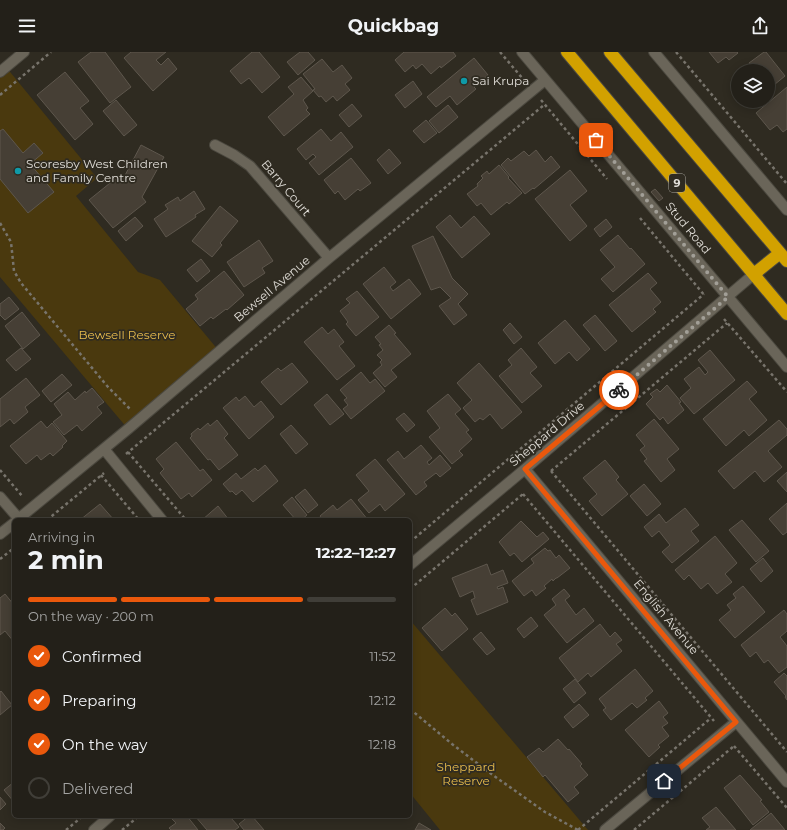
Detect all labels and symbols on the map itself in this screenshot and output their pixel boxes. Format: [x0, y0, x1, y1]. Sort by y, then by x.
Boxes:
place label: Sai Krupa [472, 73, 529, 88]
marker: Sai Krupa [459, 76, 469, 86]
pin [579, 123, 613, 157]
place label: Scoresby West Children and Family Centre [26, 156, 168, 185]
street label: Barry Court [258, 156, 314, 219]
marker: Scoresby West Children and Family Centre [13, 166, 23, 176]
road number: 9 [669, 174, 685, 192]
street label: Stud Road [662, 199, 714, 257]
street label: Bewsell Avenue [231, 252, 313, 325]
park label: Bewsell Reserve [79, 327, 175, 342]
courier [599, 370, 639, 410]
street label: Sheppard Drive [506, 398, 587, 469]
street label: English Avenue [631, 576, 702, 657]
park label: Sheppard Reserve [437, 759, 495, 788]
pin [647, 764, 681, 798]

